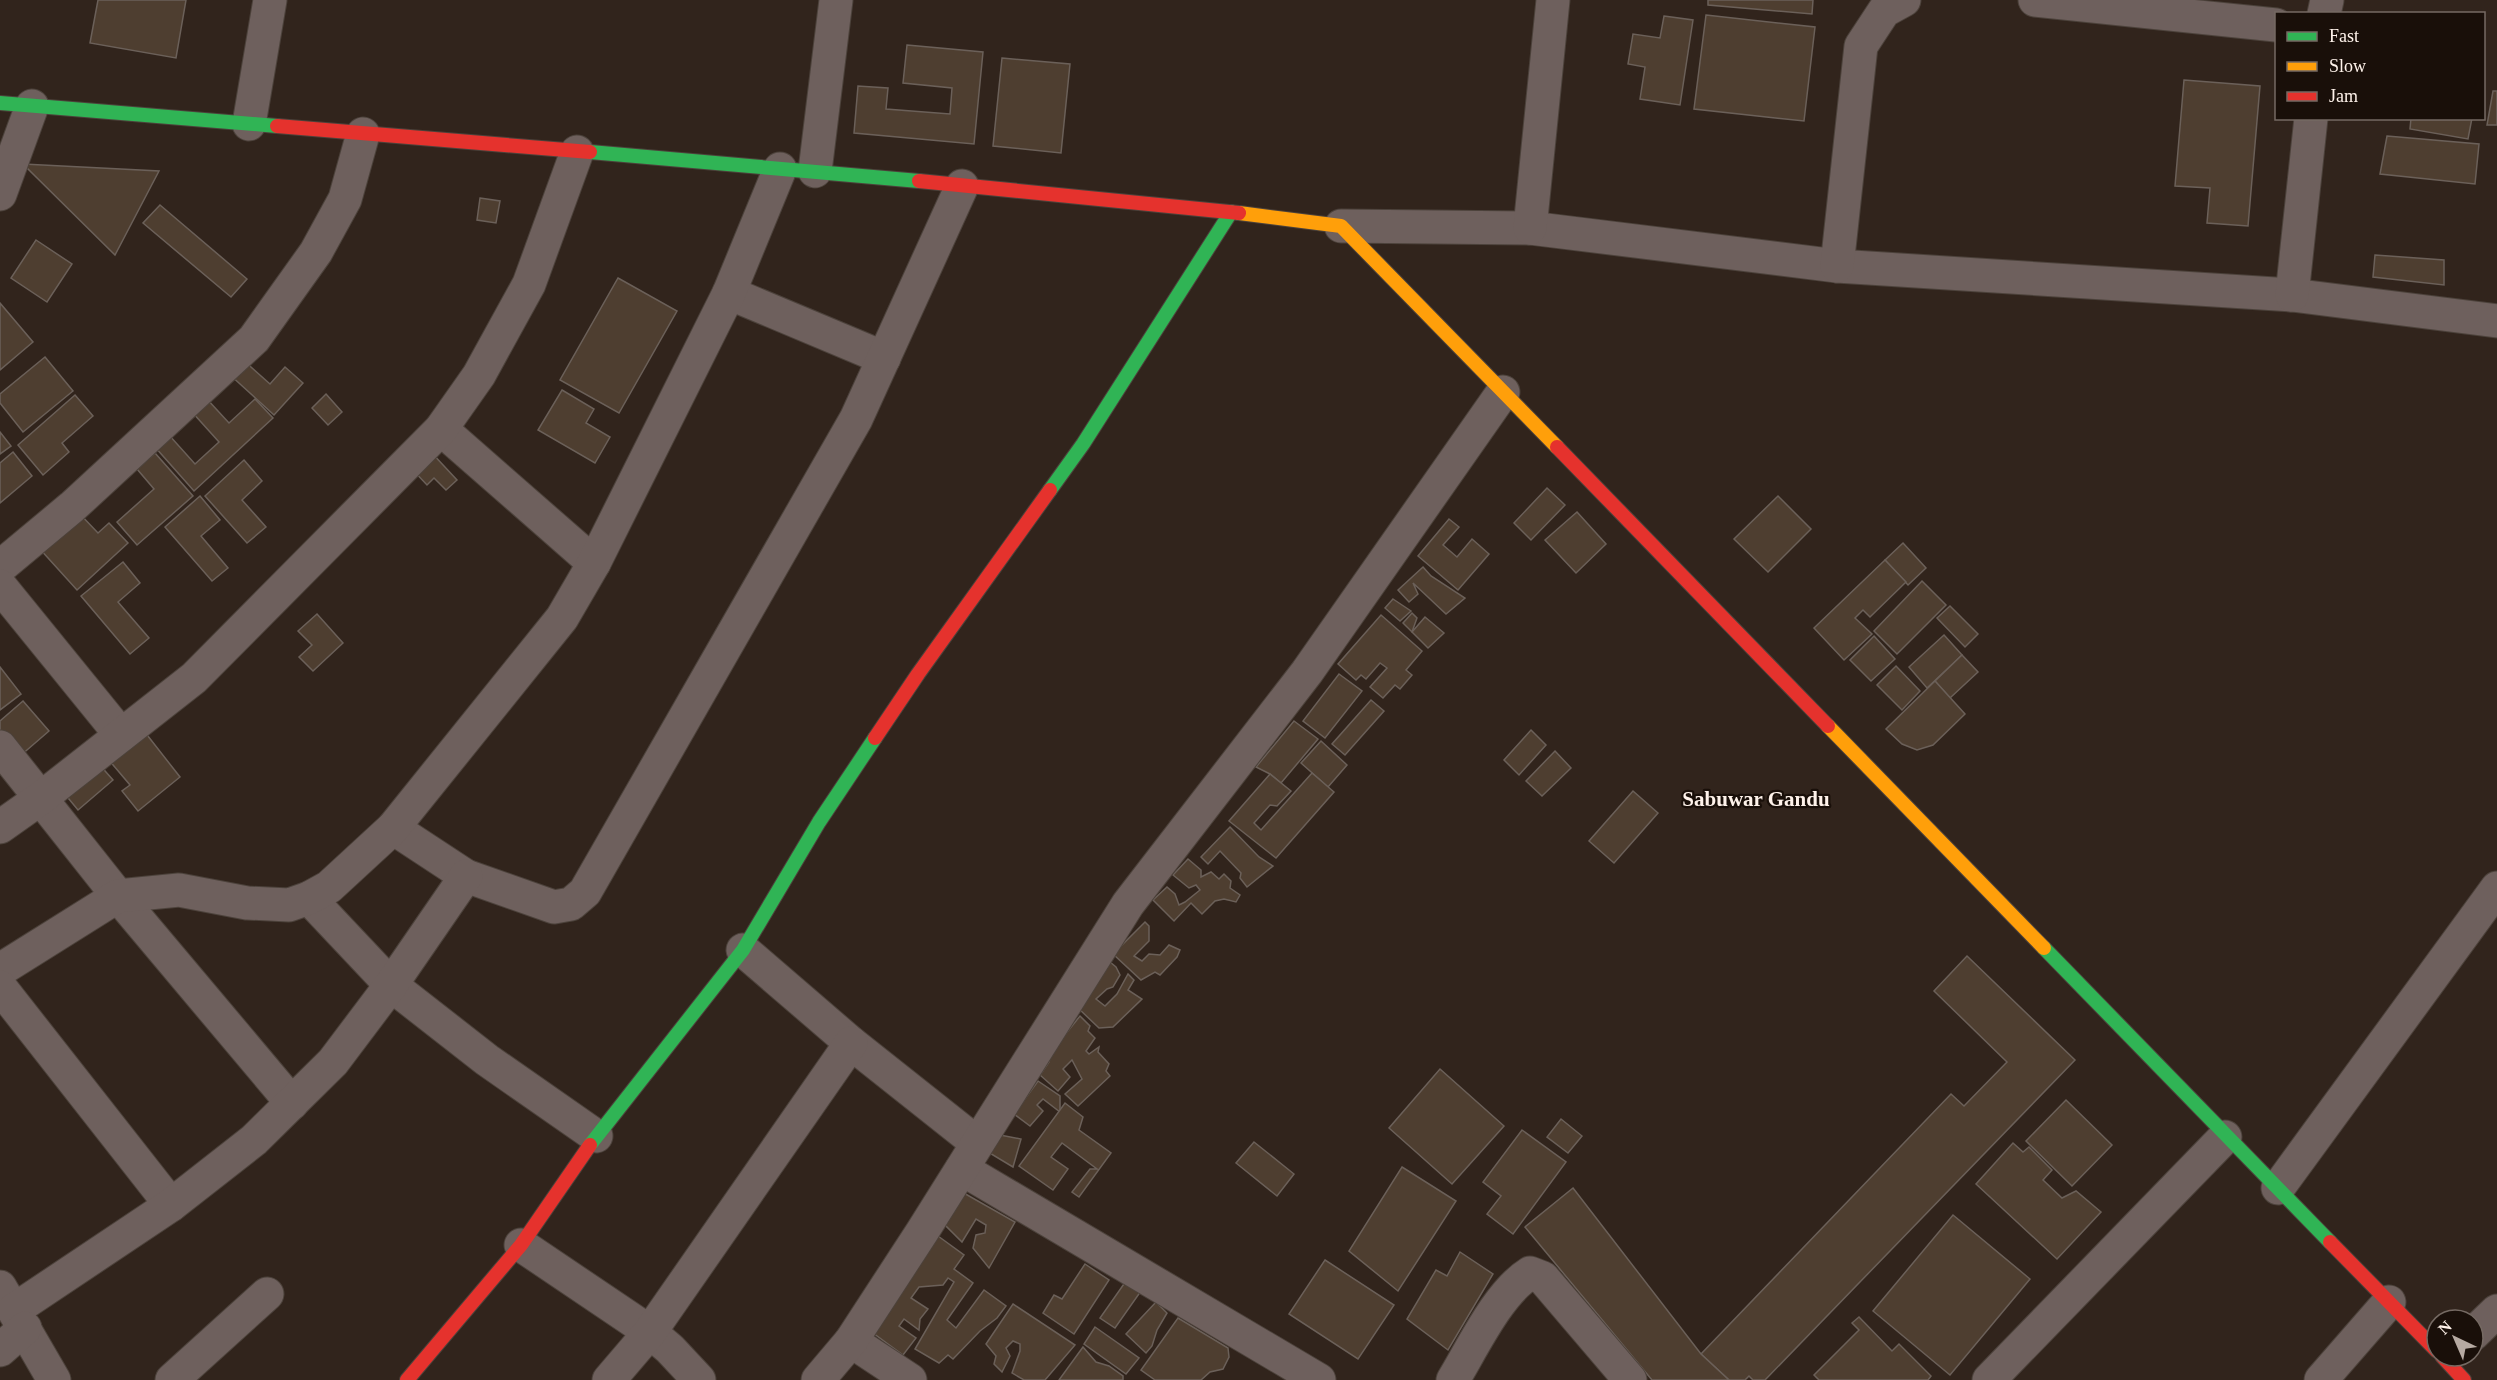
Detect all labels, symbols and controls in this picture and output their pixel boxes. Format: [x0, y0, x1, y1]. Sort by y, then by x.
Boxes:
legend [2275, 12, 2485, 120]
text: Fast [2329, 26, 2359, 46]
text: Slow [2329, 56, 2366, 76]
text: Jam [2329, 86, 2358, 106]
district label: Sabuwar Gandu [1682, 787, 1830, 811]
north arrow [2425, 1308, 2485, 1368]
text: N [2435, 1317, 2455, 1338]

